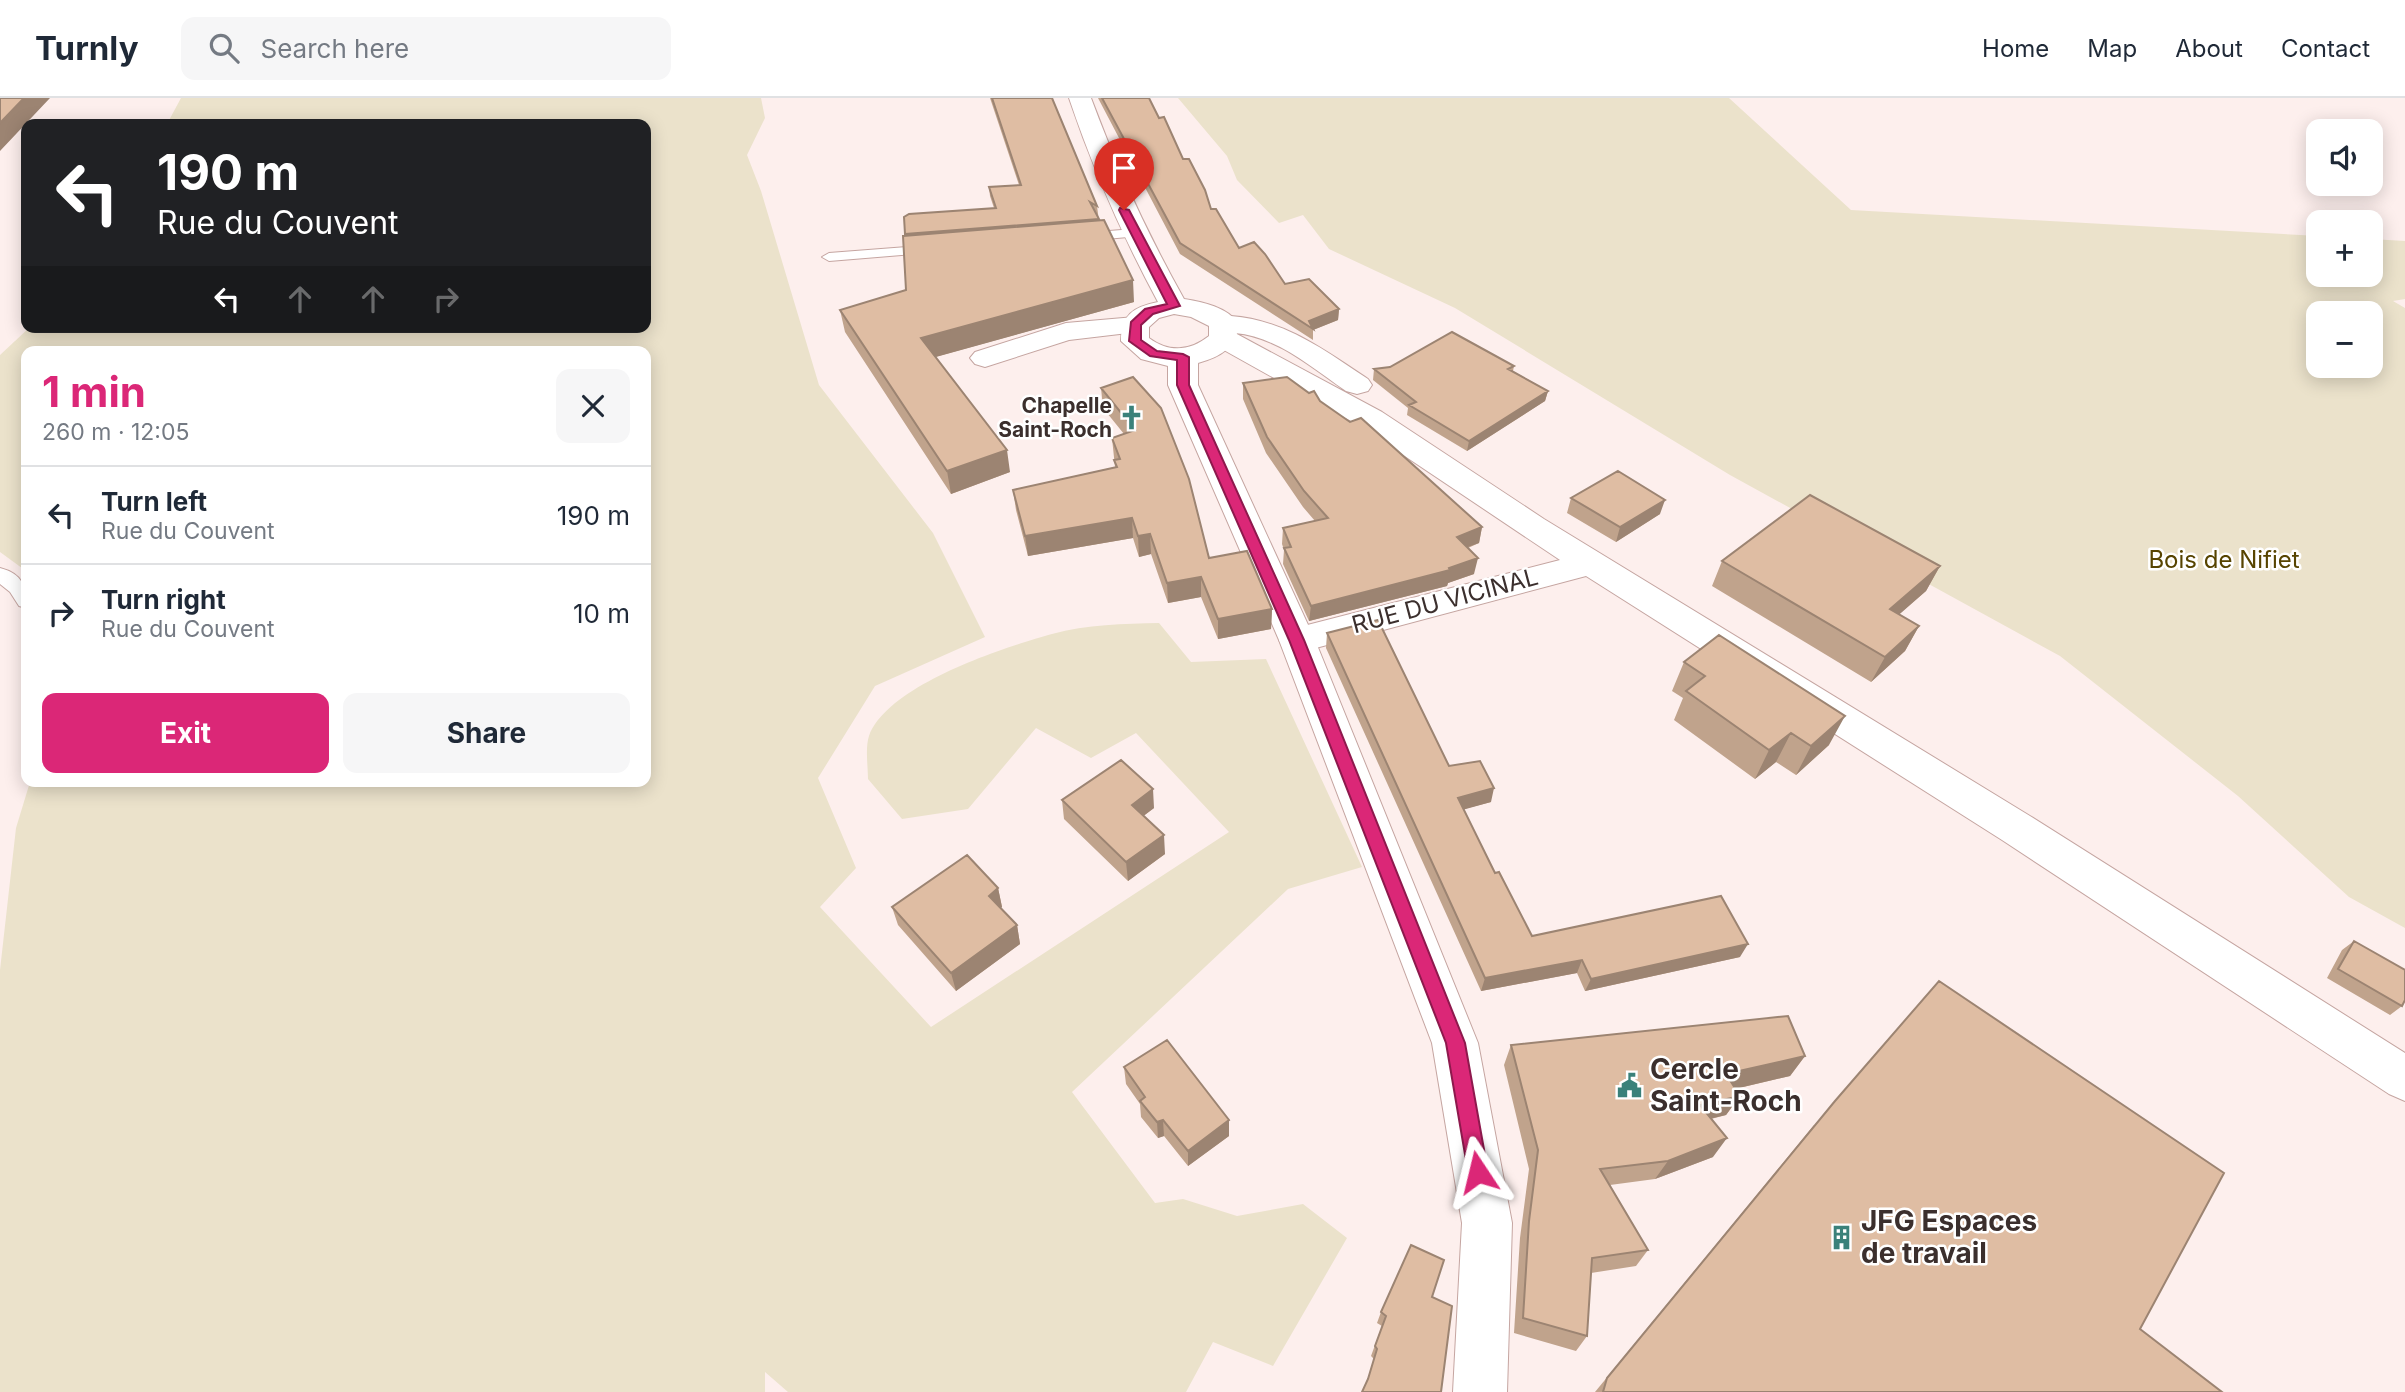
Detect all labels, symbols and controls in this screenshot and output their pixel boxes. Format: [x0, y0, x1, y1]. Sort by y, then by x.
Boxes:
search box [181, 17, 671, 80]
text: Turnly [35, 28, 139, 68]
icon: search [205, 29, 243, 67]
text: Search here [261, 33, 409, 64]
text: Home [1982, 34, 2049, 63]
text: Map [2087, 34, 2137, 63]
text: About [2175, 34, 2243, 63]
text: Contact [2281, 34, 2370, 63]
map controls [2306, 119, 2383, 378]
button: sound [2306, 119, 2383, 196]
pin [1094, 138, 1154, 210]
text: 190 m [157, 143, 299, 202]
icon: left [42, 147, 133, 238]
icon: arrive [1105, 149, 1143, 187]
text: Rue du Couvent [157, 203, 399, 242]
button: + [2306, 210, 2383, 287]
icon: left [208, 280, 246, 318]
icon: ahead [281, 280, 319, 318]
icon: ahead [354, 280, 392, 318]
icon: right [427, 280, 465, 318]
button: − [2306, 301, 2383, 378]
text: 1 min [42, 366, 146, 417]
button: close [556, 369, 630, 443]
place label: Chapelle Saint-Roch [998, 393, 1112, 442]
church icon: Chapelle Saint-Roch [1118, 404, 1146, 432]
text: 260 m · 12:05 [42, 418, 189, 446]
text: Turn left [101, 486, 207, 517]
icon: left [42, 496, 80, 534]
text: 190 m [557, 500, 630, 531]
text: Rue du Couvent [101, 517, 275, 545]
park label: Bois de Nifiet [2148, 545, 2300, 574]
street label: RUE DU VICINAL [1349, 562, 1541, 639]
text: Turn right [101, 584, 226, 615]
icon: right [42, 594, 80, 632]
text: 10 m [573, 598, 630, 629]
text: Rue du Couvent [101, 615, 275, 643]
button: Exit [42, 693, 329, 773]
button: Share [343, 693, 630, 773]
place label: Cercle Saint-Roch [1650, 1052, 1802, 1118]
public building icon: Cercle Saint-Roch [1616, 1071, 1644, 1099]
position arrow [1441, 1135, 1515, 1209]
place label: JFG Espaces de travail [1861, 1204, 2037, 1270]
building icon: JFG Espaces de travail [1827, 1223, 1855, 1251]

